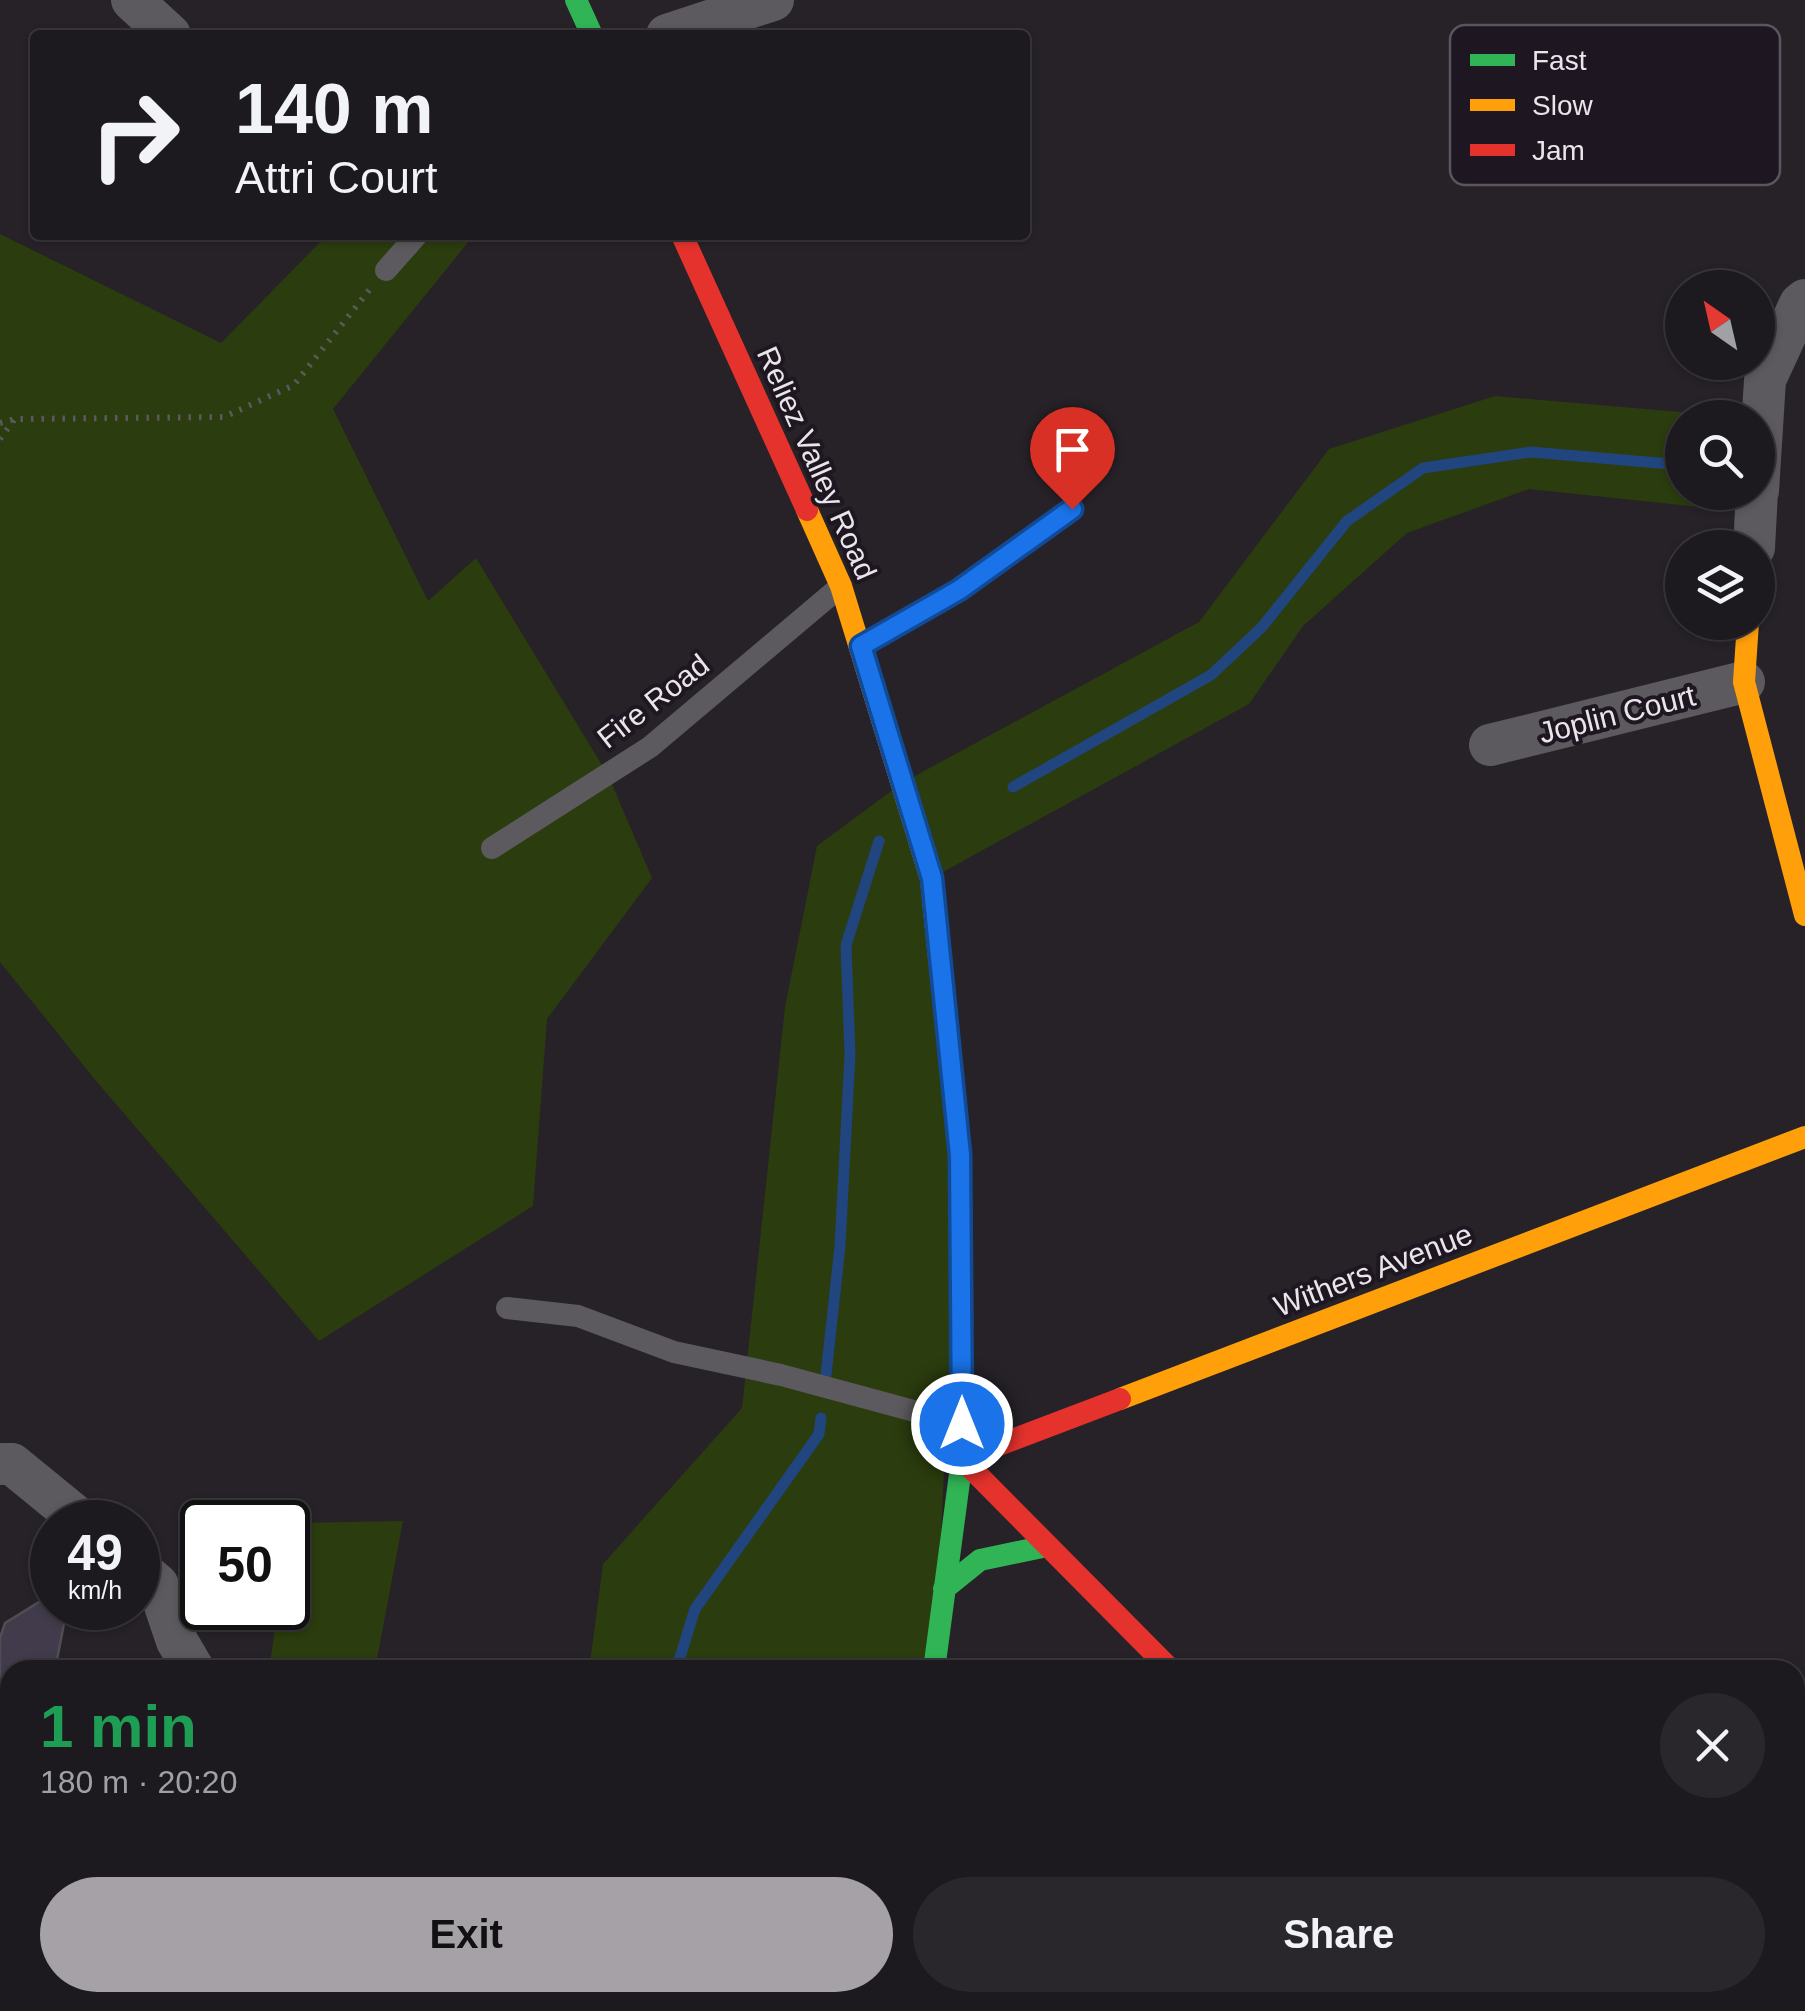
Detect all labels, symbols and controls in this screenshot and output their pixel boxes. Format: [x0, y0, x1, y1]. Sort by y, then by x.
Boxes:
legend [1450, 25, 1780, 185]
text: Fast [1532, 45, 1587, 76]
icon: right [70, 70, 200, 200]
text: 140 m [235, 70, 433, 148]
text: Slow [1532, 90, 1593, 121]
text: Jam [1532, 135, 1585, 166]
text: Attri Court [235, 152, 438, 203]
north arrow [1665, 270, 1775, 380]
map controls [1665, 270, 1775, 640]
street label: Reliez Valley Road [751, 342, 883, 584]
button: search [1665, 400, 1775, 510]
pin [1030, 407, 1115, 510]
icon: arrive [1045, 422, 1100, 477]
button: layers [1665, 530, 1775, 640]
street label: Fire Road [591, 647, 715, 755]
street label: Joplin Court [1535, 678, 1699, 749]
street label: Withers Avenue [1269, 1217, 1477, 1323]
position arrow [910, 1372, 1014, 1476]
speed limit sign: 50 [180, 1500, 310, 1630]
text: 49 [67, 1525, 123, 1581]
text: km/h [68, 1576, 122, 1604]
text: 1 min [40, 1693, 197, 1760]
button: close [1660, 1693, 1765, 1798]
text: 180 m · 20:20 [40, 1764, 237, 1800]
button: Exit [40, 1877, 893, 1992]
button: Share [913, 1877, 1765, 1992]

